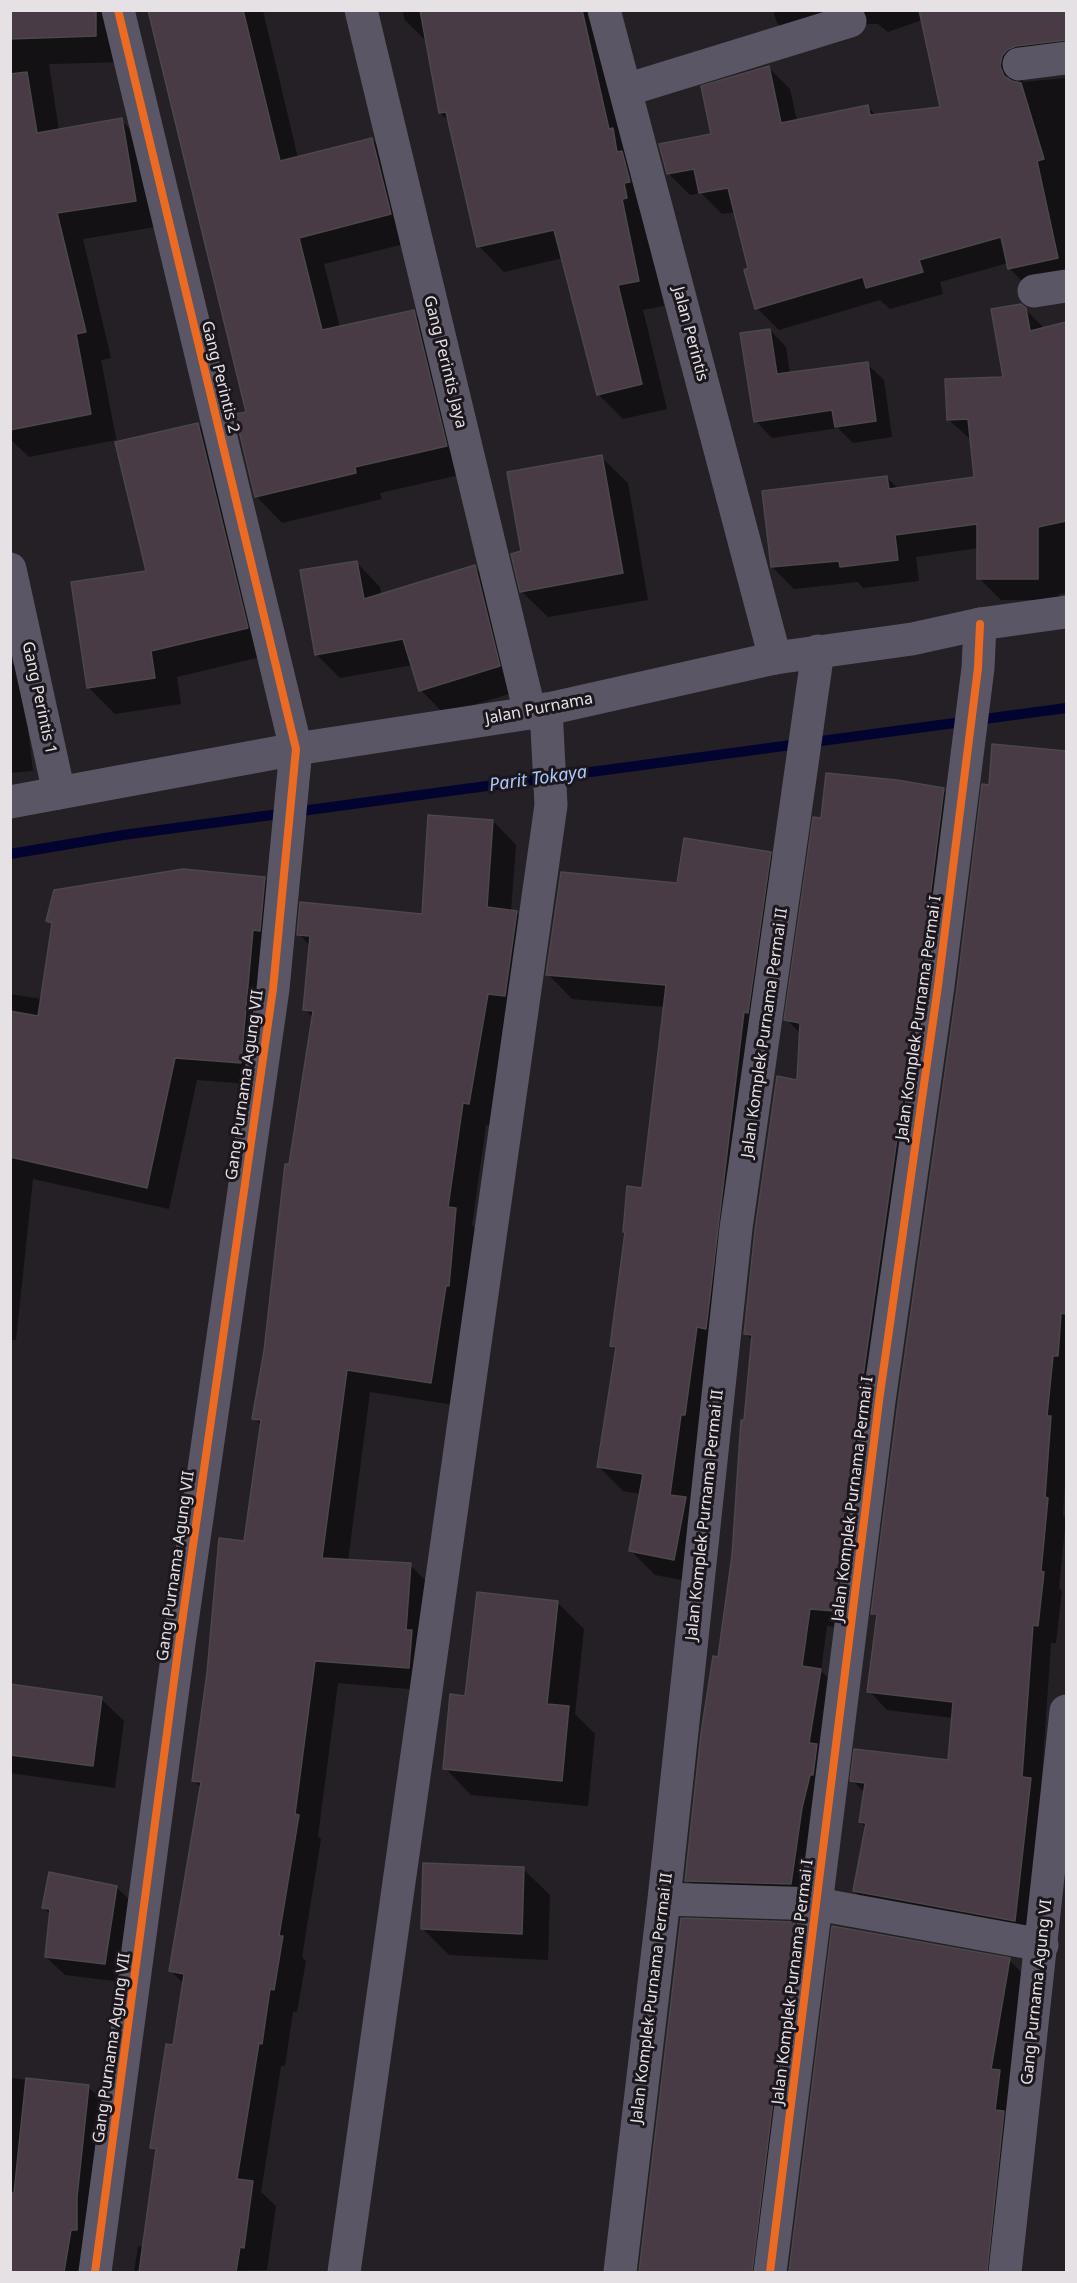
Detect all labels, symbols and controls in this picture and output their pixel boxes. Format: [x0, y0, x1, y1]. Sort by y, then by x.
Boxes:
street label: Jalan Perintis [668, 284, 712, 384]
street label: Gang Perintis Jaya [419, 294, 471, 430]
street label: Gang Perintis 2 [197, 319, 243, 435]
street label: Gang Perintis 1 [18, 640, 60, 756]
street label: Jalan Purnama [483, 689, 595, 729]
water label: Parit Tokaya [488, 761, 588, 797]
street label: Jalan Komplek Purnama Permai I [892, 894, 946, 1142]
street label: Jalan Komplek Purnama Permai II [738, 907, 792, 1159]
street label: Gang Purnama Agung VII [222, 989, 268, 1181]
street label: Jalan Komplek Purnama Permai I [828, 1375, 878, 1623]
street label: Jalan Komplek Purnama Permai II [682, 1389, 728, 1641]
street label: Gang Purnama Agung VII [153, 1470, 199, 1662]
street label: Jalan Komplek Purnama Permai I [768, 1858, 818, 2106]
street label: Jalan Komplek Purnama Permai II [627, 1872, 677, 2124]
street label: Gang Purnama Agung VI [1018, 1898, 1056, 2086]
street label: Gang Purnama Agung VII [89, 1952, 135, 2144]

